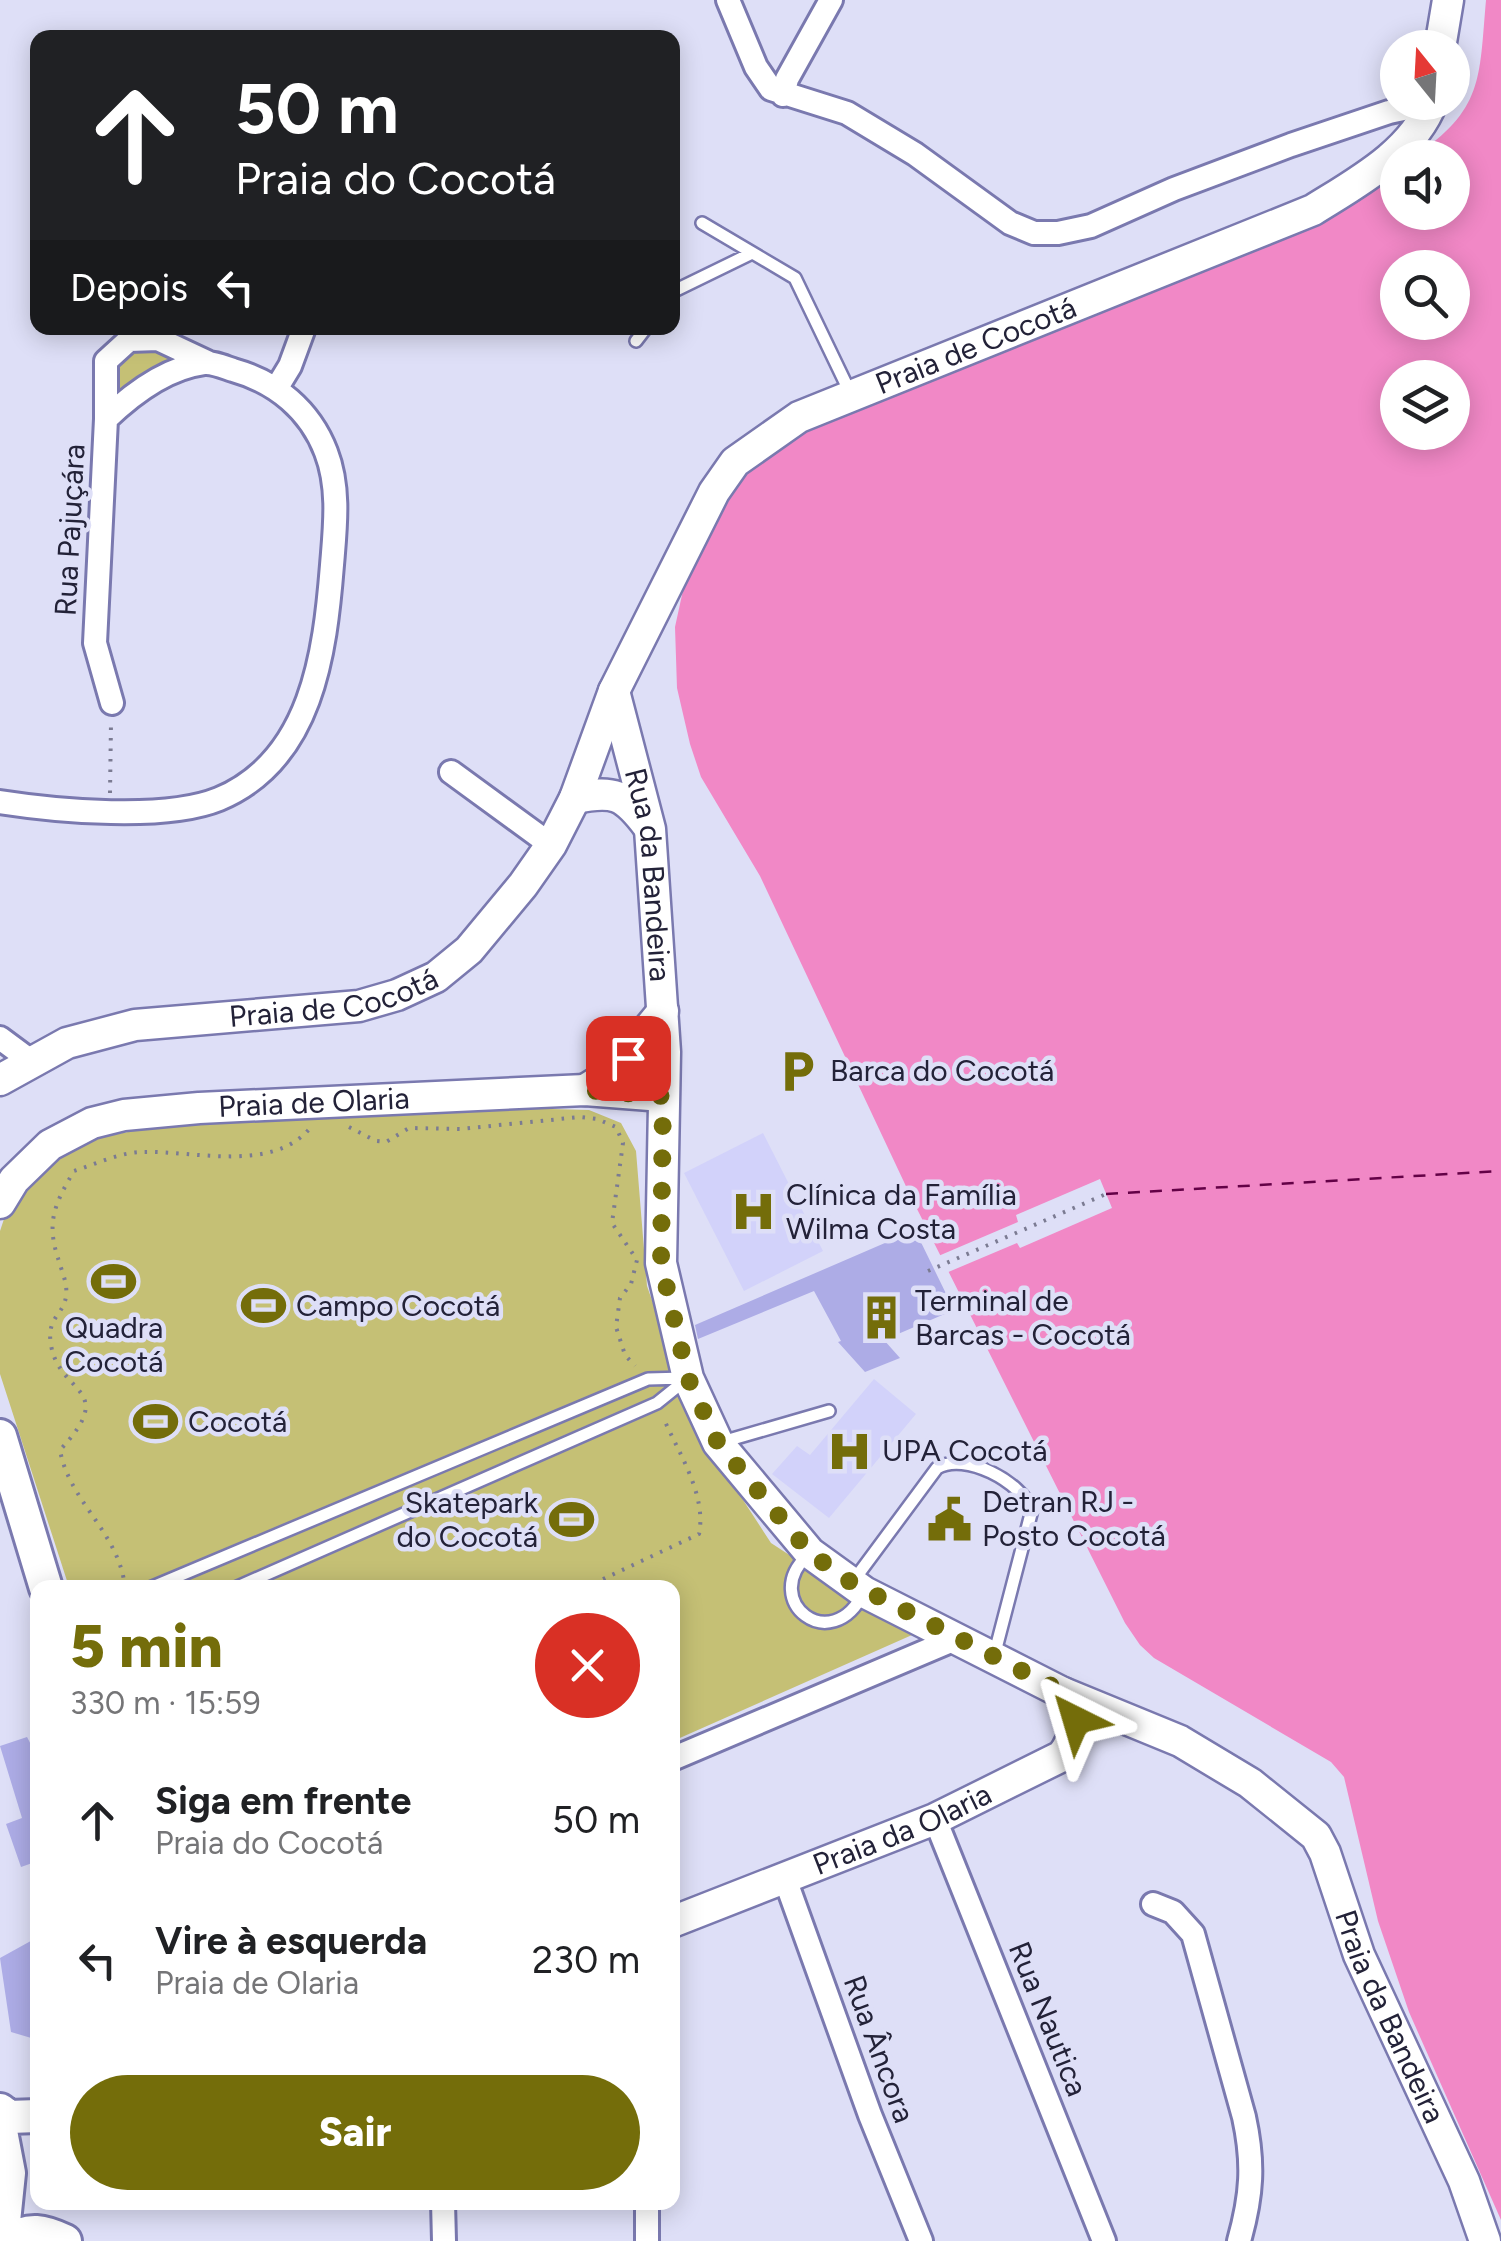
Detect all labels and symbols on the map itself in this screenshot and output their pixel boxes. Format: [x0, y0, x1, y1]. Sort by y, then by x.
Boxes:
north arrow [1380, 30, 1470, 120]
street label: Praia de Cocotá [870, 288, 1081, 402]
street label: Rua Pajuçára [47, 443, 92, 617]
street label: Rua da Bandeira [617, 764, 679, 983]
street label: Praia de Cocotá [228, 960, 444, 1035]
pin [586, 1016, 671, 1101]
parking icon: Barca do Cocotá [773, 1047, 821, 1095]
place label: Barca do Cocotá [830, 1052, 1054, 1089]
street label: Praia de Olaria [218, 1079, 410, 1125]
place label: Clínica da Família Wilma Costa [786, 1176, 1017, 1247]
hospital icon: Clínica da Família Wilma Costa [729, 1188, 777, 1236]
sports icon: Quadra Cocotá [90, 1257, 138, 1305]
sports icon: Campo Cocotá [239, 1282, 287, 1330]
place label: Terminal de Barcas - Cocotá [915, 1282, 1131, 1353]
place label: Campo Cocotá [296, 1287, 500, 1324]
building icon: Terminal de Barcas - Cocotá [858, 1294, 906, 1342]
place label: Quadra Cocotá [64, 1309, 164, 1380]
sports icon: Cocotá [131, 1398, 179, 1446]
place label: Cocotá [188, 1403, 287, 1440]
hospital icon: UPA Cocotá [825, 1427, 873, 1475]
place label: UPA Cocotá [882, 1432, 1048, 1469]
place label: Detran RJ - Posto Cocotá [982, 1483, 1166, 1554]
place label: Skatepark do Cocotá [396, 1484, 538, 1555]
public building icon: Detran RJ - Posto Cocotá [925, 1495, 973, 1543]
sports icon: Skatepark do Cocotá [547, 1496, 595, 1544]
position arrow [1024, 1668, 1128, 1772]
street label: Praia da Olaria [807, 1775, 997, 1883]
street label: Praia da Bandeira [1327, 1905, 1453, 2129]
street label: Rua Nautica [1001, 1936, 1096, 2101]
street label: Rua Âncora [836, 1970, 923, 2128]

